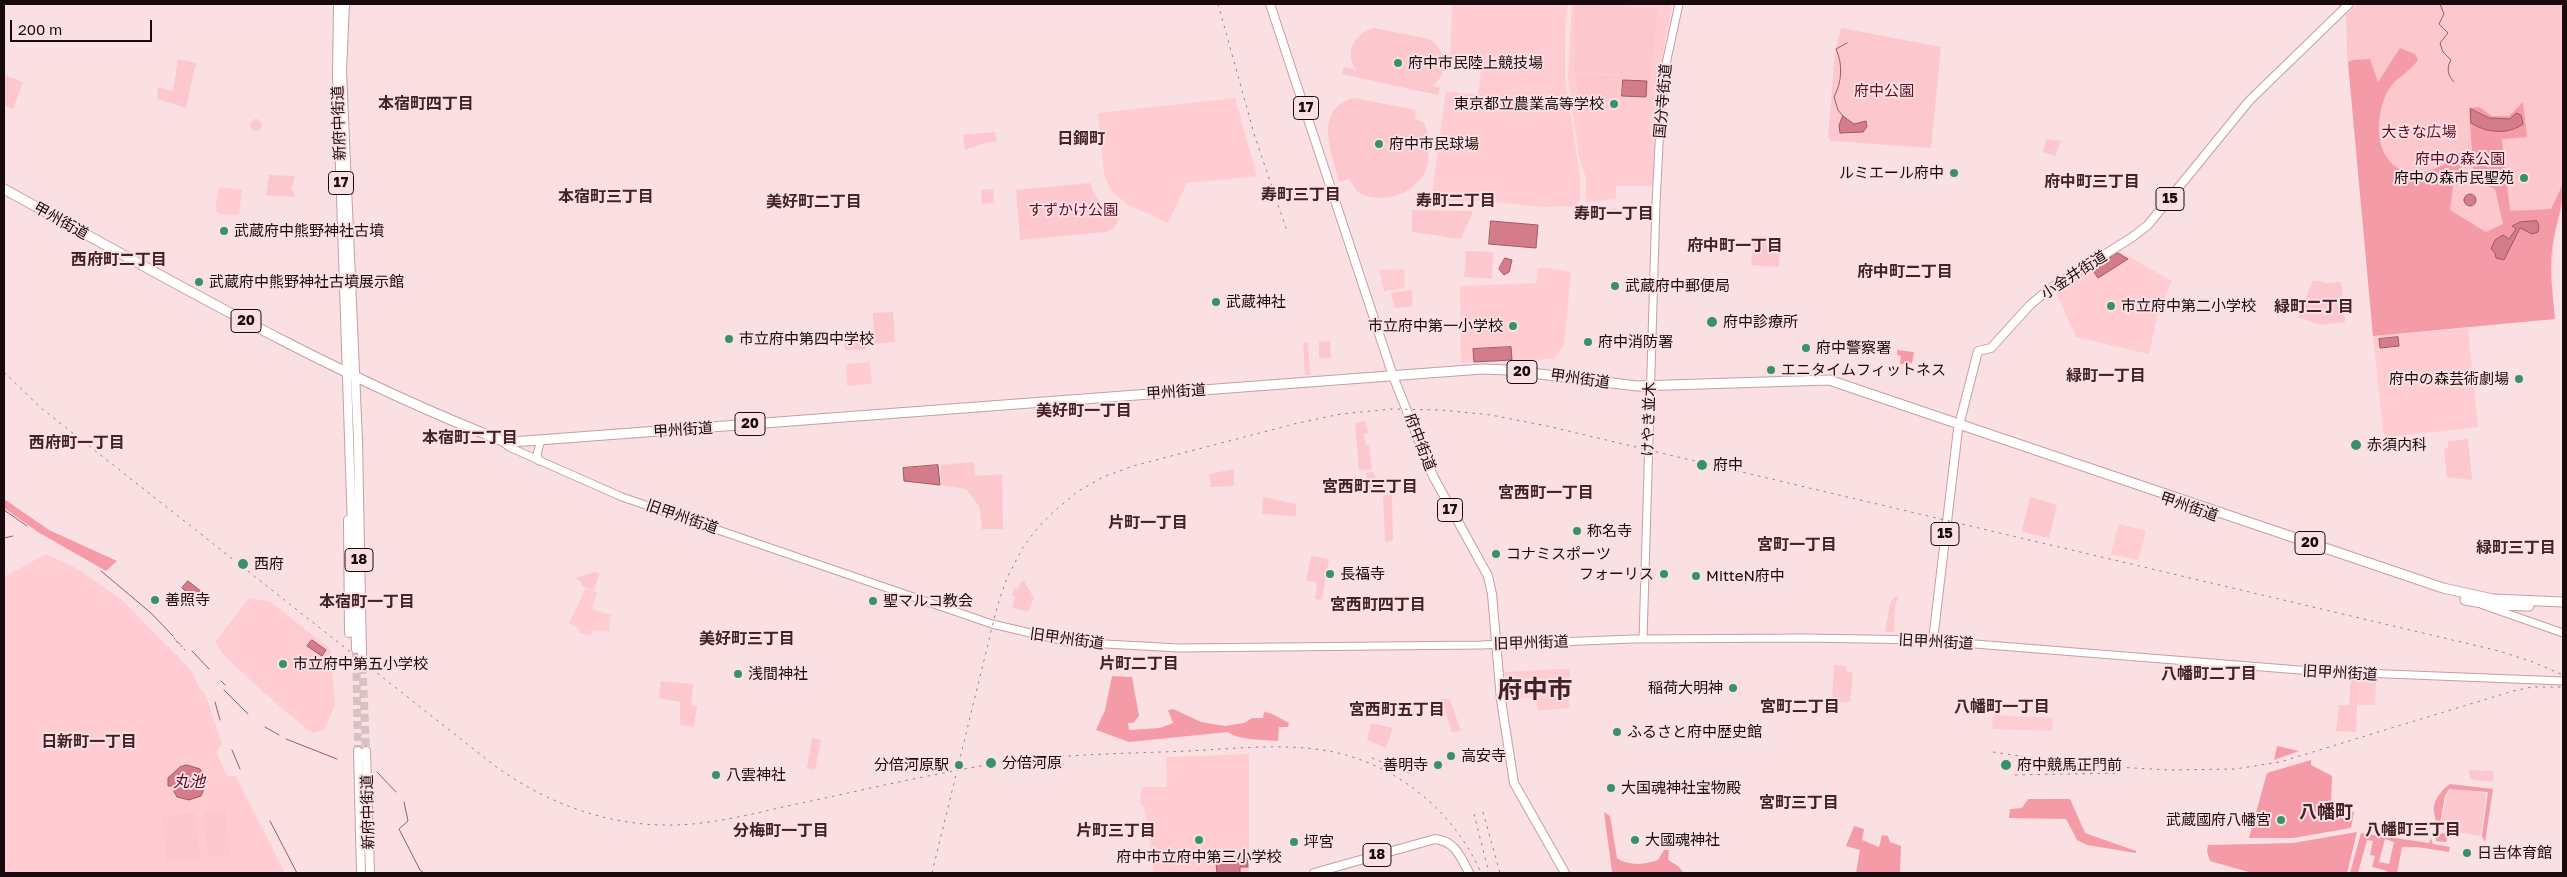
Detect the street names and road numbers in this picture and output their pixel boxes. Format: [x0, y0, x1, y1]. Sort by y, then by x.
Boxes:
street label: 国分寺街道 [1651, 63, 1675, 139]
street label: 新府中街道 [329, 85, 349, 161]
road number: 17 [1294, 96, 1318, 120]
road number: 17 [328, 172, 354, 194]
road number: 15 [2156, 188, 2184, 210]
street label: 甲州街道 [30, 199, 92, 243]
street label: 小金井街道 [2038, 247, 2110, 303]
road number: 20 [231, 310, 261, 332]
road number: 20 [1507, 361, 1537, 384]
street label: 甲州街道 [1549, 366, 1611, 392]
street label: 甲州街道 [1145, 381, 1207, 403]
street label: けやき並木 [1639, 381, 1659, 457]
street label: 府中街道 [1401, 411, 1439, 473]
road number: 20 [735, 412, 765, 436]
street label: 甲州街道 [652, 419, 714, 441]
street label: 甲州街道 [2158, 489, 2220, 525]
street label: 旧甲州街道 [644, 496, 720, 538]
road number: 17 [1438, 498, 1462, 522]
road number: 15 [1931, 522, 1959, 546]
road number: 20 [2295, 532, 2325, 554]
road number: 18 [345, 548, 373, 572]
street label: 旧甲州街道 [1029, 625, 1105, 653]
street label: 旧甲州街道 [1898, 631, 1974, 653]
street label: 旧甲州街道 [1493, 633, 1569, 653]
street label: 旧甲州街道 [2302, 662, 2378, 684]
street label: 新府中街道 [358, 774, 378, 850]
road number: 18 [1363, 844, 1391, 866]

